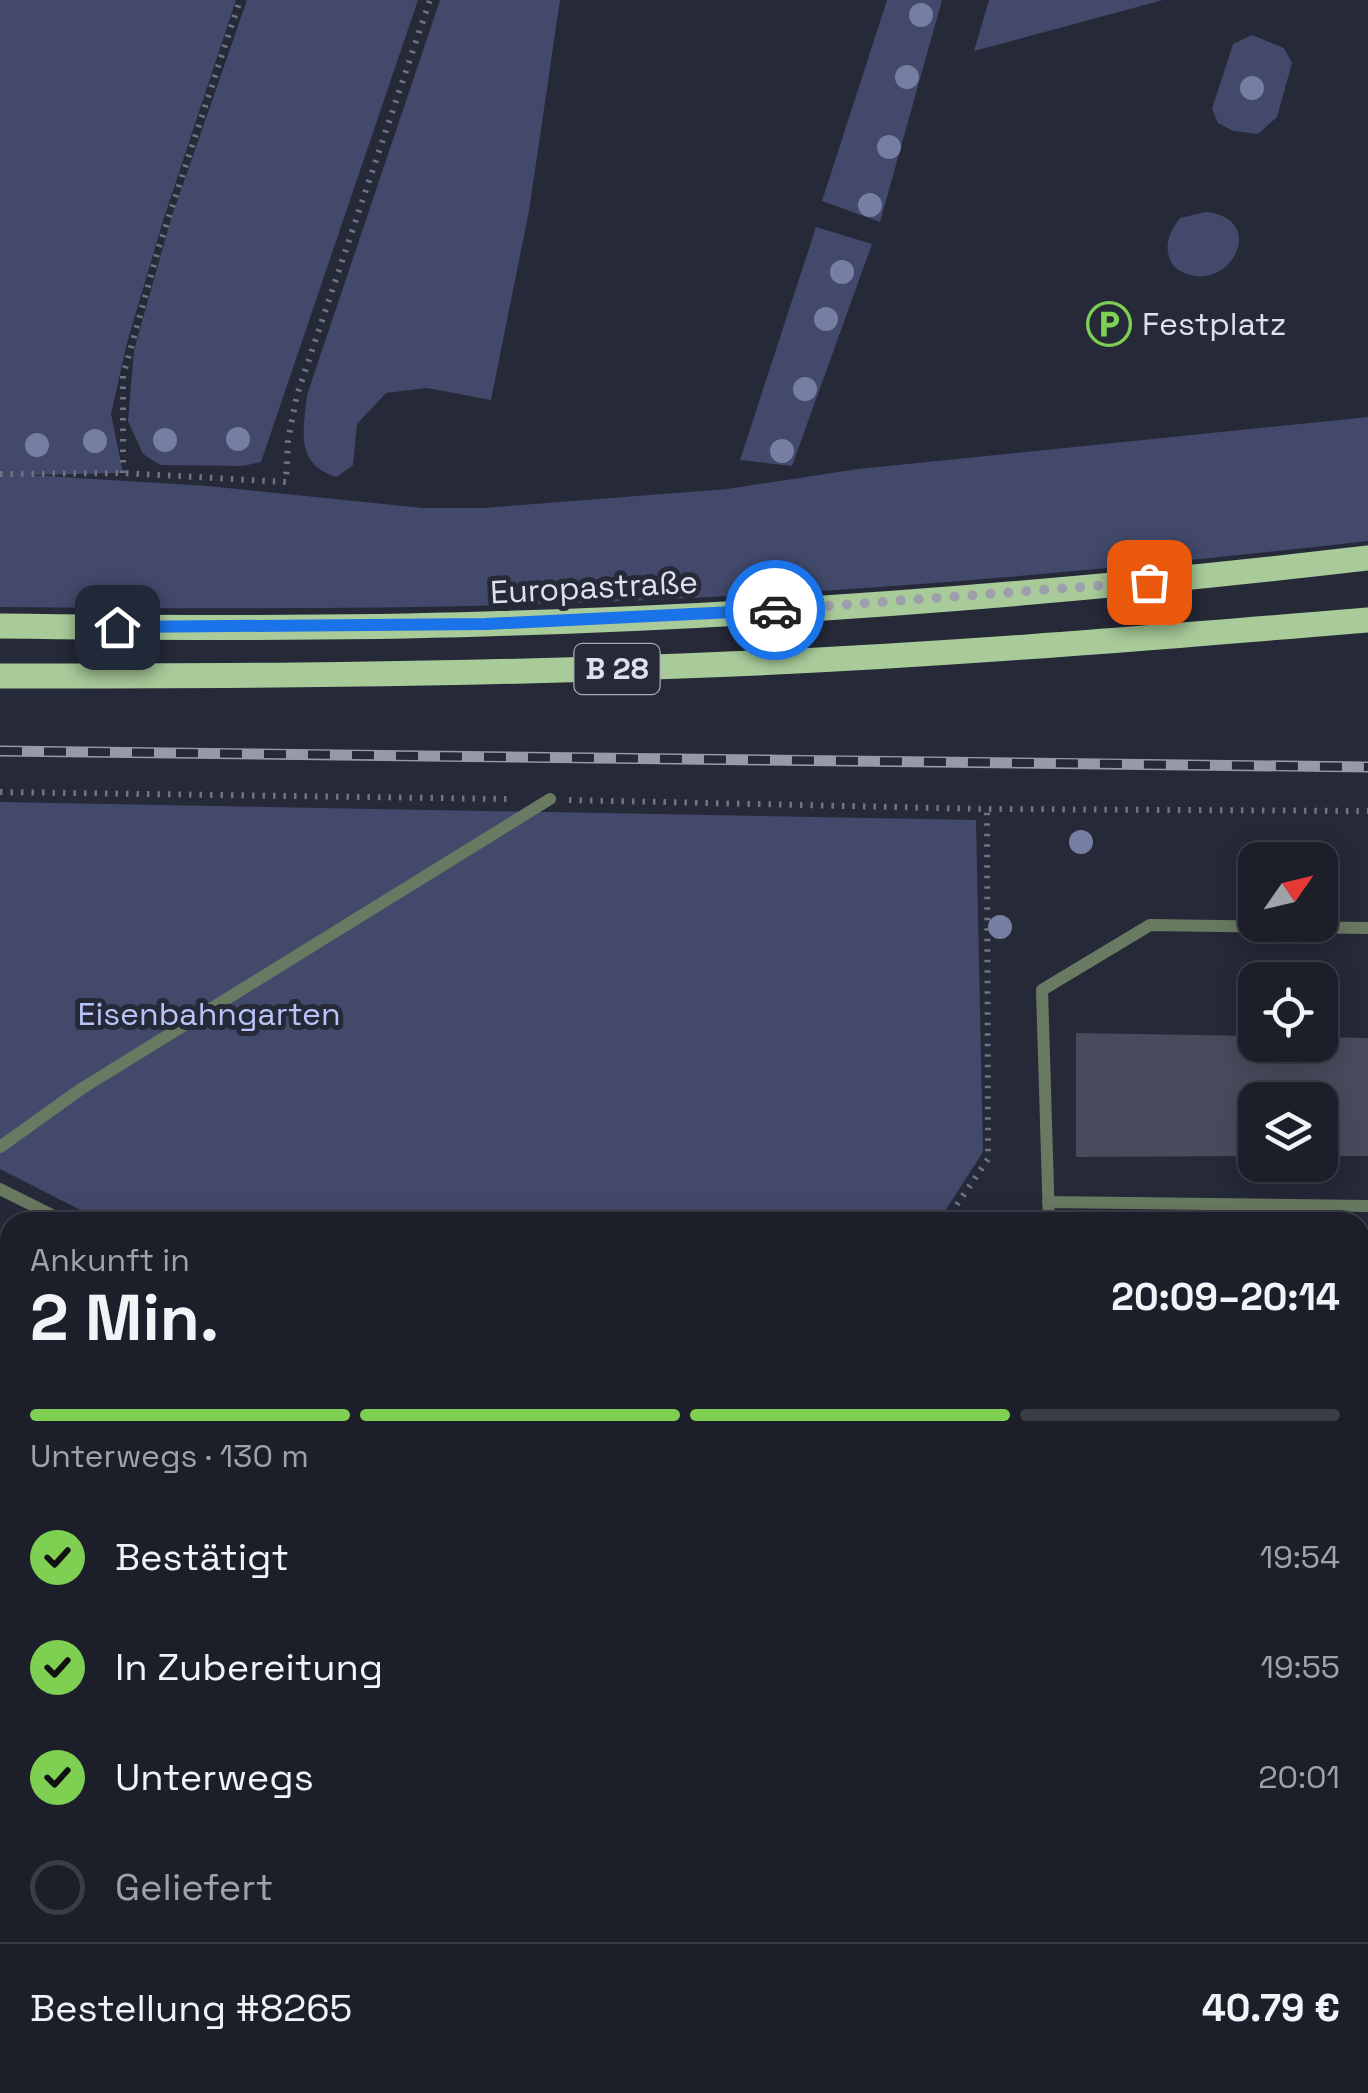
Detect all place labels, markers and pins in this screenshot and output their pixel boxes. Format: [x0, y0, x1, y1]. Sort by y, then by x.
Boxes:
parking icon: Festplatz [1086, 301, 1132, 347]
place label: Festplatz [1142, 304, 1286, 344]
pin [1107, 540, 1192, 625]
pin [75, 585, 160, 670]

